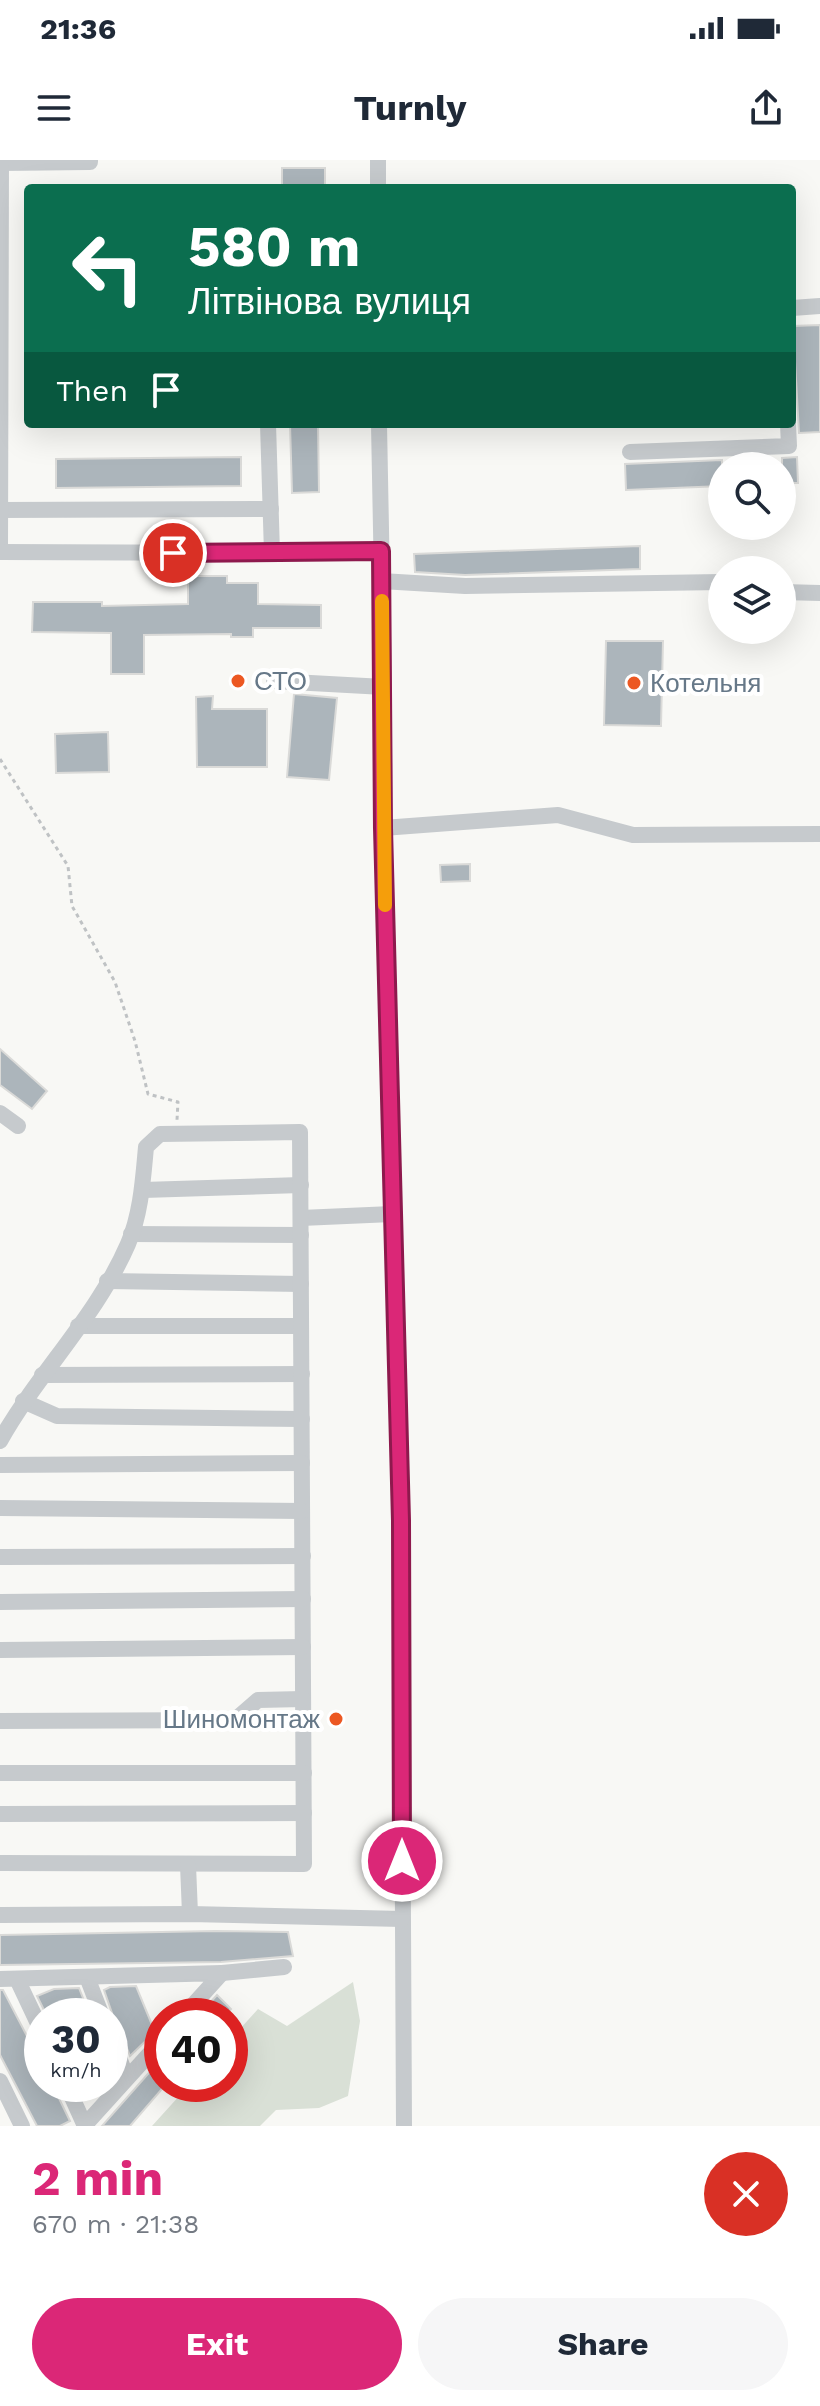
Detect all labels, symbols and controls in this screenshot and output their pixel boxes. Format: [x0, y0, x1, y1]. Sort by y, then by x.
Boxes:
text: 21:36 [40, 11, 116, 46]
icon: menu [32, 86, 76, 130]
icon: share [744, 86, 788, 130]
text: Turnly [354, 87, 466, 129]
text: 580 m [188, 214, 361, 280]
icon: left [56, 216, 160, 320]
text: Літвінова вулиця [188, 281, 471, 323]
icon: arrive [144, 368, 188, 412]
text: Then [56, 373, 128, 408]
map controls [708, 452, 796, 644]
button: search [708, 452, 796, 540]
pin [139, 519, 207, 587]
icon: arrive [151, 531, 195, 575]
button: layers [708, 556, 796, 644]
place label: СТО [254, 666, 307, 696]
place label: Котельня [650, 668, 761, 698]
marker: СТО [229, 672, 247, 690]
marker: Котельня [625, 674, 643, 692]
place label: Шиномонтаж [163, 1704, 321, 1734]
marker: Шиномонтаж [327, 1710, 345, 1728]
position arrow [360, 1819, 444, 1903]
speed limit sign: 40 [144, 1998, 248, 2102]
text: 30 [51, 2016, 101, 2063]
text: km/h [50, 2058, 102, 2082]
text: 2 min [32, 2150, 163, 2207]
button: close [704, 2152, 788, 2236]
text: 670 m · 21:38 [32, 2209, 199, 2239]
button: Exit [32, 2298, 402, 2390]
button: Share [418, 2298, 788, 2390]

